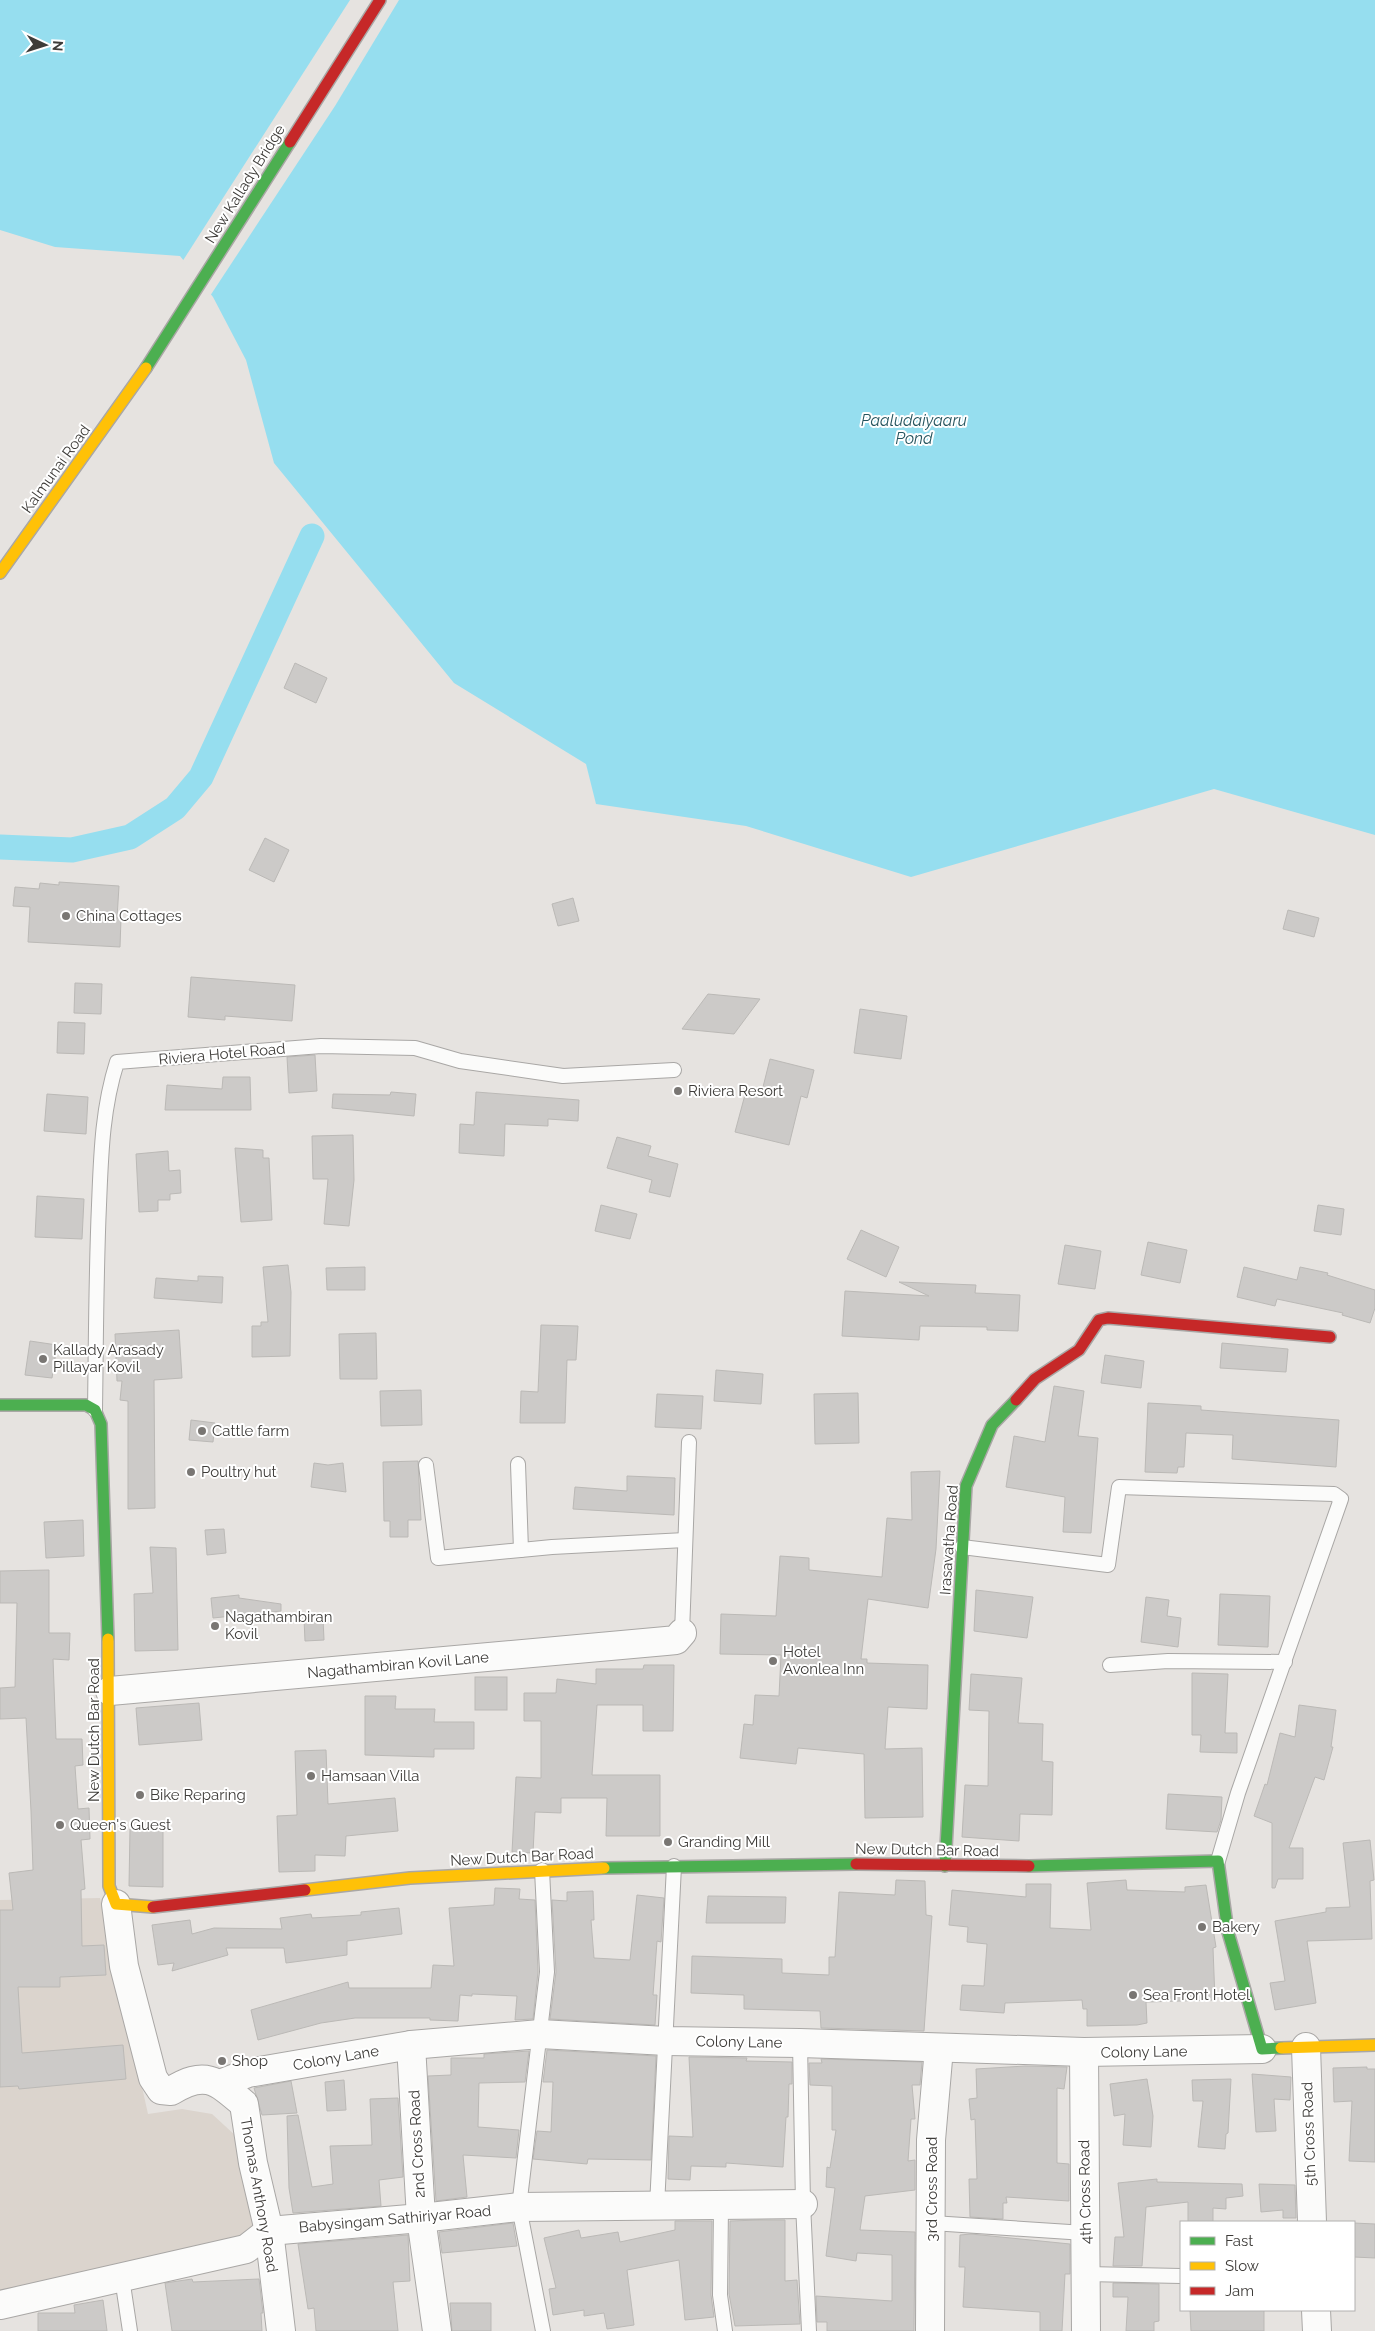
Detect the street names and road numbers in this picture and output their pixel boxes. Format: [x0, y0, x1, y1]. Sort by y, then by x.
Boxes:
street label: New Kallady Bridge [201, 121, 289, 247]
street label: Kalmunai Road [18, 421, 94, 517]
street label: Riviera Hotel Road [158, 1039, 286, 1069]
street label: Irasavatha Road [936, 1485, 962, 1595]
street label: Nagathambiran Kovil Lane [306, 1648, 490, 1682]
street label: New Dutch Bar Road [85, 1658, 103, 1802]
street label: New Dutch Bar Road [855, 1840, 999, 1860]
street label: New Dutch Bar Road [450, 1844, 594, 1870]
street label: Colony Lane [695, 2032, 783, 2052]
street label: Colony Lane [292, 2042, 381, 2074]
street label: Colony Lane [1100, 2042, 1188, 2062]
street label: 5th Cross Road [1298, 2082, 1320, 2186]
street label: 2nd Cross Road [405, 2089, 429, 2199]
street label: Thomas Anthony Road [237, 2116, 281, 2274]
street label: 3rd Cross Road [923, 2137, 941, 2241]
street label: 4th Cross Road [1075, 2140, 1095, 2244]
street label: Babysingam Sathiriyar Road [298, 2202, 492, 2236]

